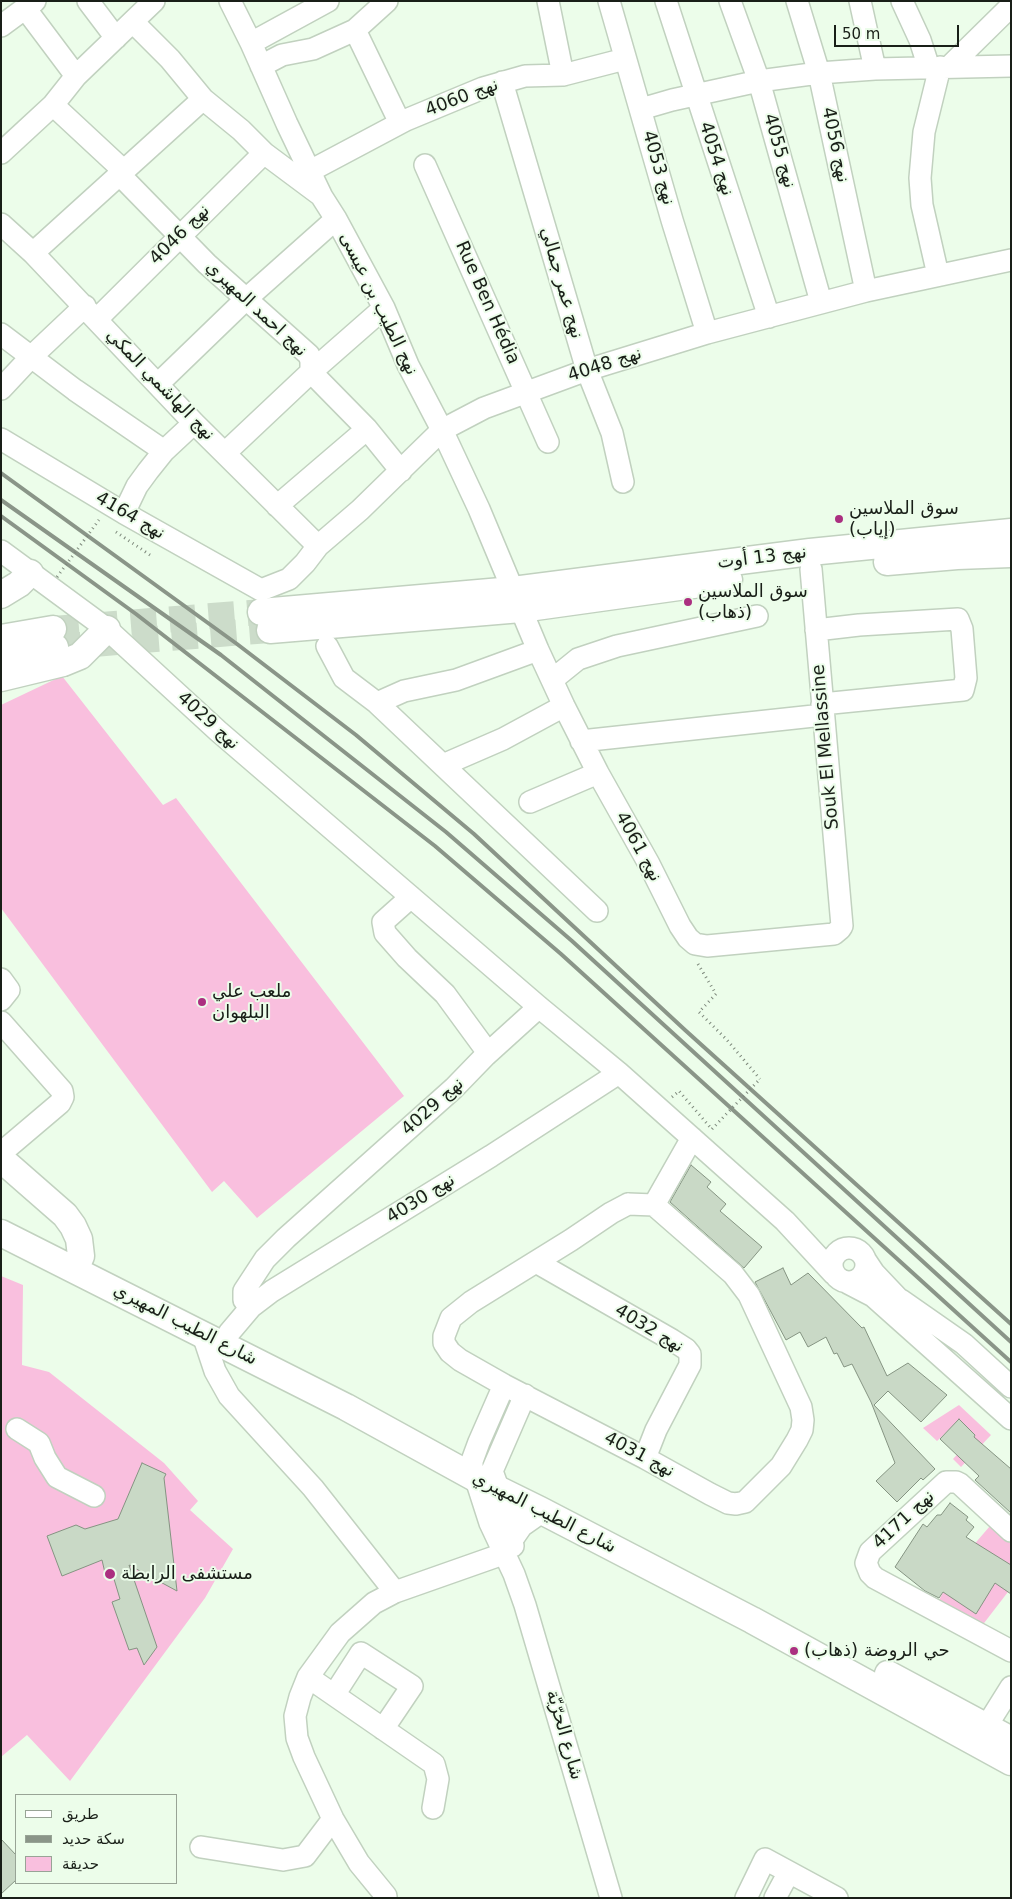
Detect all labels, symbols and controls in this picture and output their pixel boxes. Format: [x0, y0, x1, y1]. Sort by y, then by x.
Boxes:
scale bar [837, 15, 962, 47]
text: 50 m [842, 25, 880, 43]
street label: نهج 4060 [422, 74, 502, 122]
street label: نهج 4056 [816, 105, 854, 185]
street label: نهج 4055 [758, 111, 800, 191]
street label: نهج 4054 [694, 119, 738, 199]
street label: نهج 4053 [637, 128, 679, 208]
street label: نهج 4046 [145, 200, 215, 270]
street label: نهج عمر جمالي [535, 225, 587, 341]
street label: نهج الطيب بن عيسى [334, 229, 422, 379]
street label: Rue Ben Hédia [450, 238, 524, 368]
street label: نهج احمد المهيري [201, 256, 311, 362]
street label: نهج الهاشمي المكي [101, 325, 219, 445]
street label: نهج 4048 [565, 343, 645, 387]
street label: نهج 4164 [91, 488, 169, 544]
place label: سوق الملاسين (إياب) [849, 498, 959, 540]
marker: سوق الملاسين (إياب) [833, 513, 845, 525]
street label: نهج 13 أوت [716, 542, 808, 574]
place label: سوق الملاسين (ذهاب) [698, 581, 808, 624]
marker: سوق الملاسين (ذهاب) [682, 596, 694, 608]
street label: Souk El Mellassine [808, 663, 844, 831]
street label: نهج 4029 [172, 687, 244, 755]
street label: نهج 4061 [610, 808, 666, 886]
place label: ملعب علي البلهوان [212, 981, 291, 1024]
marker: ملعب علي البلهوان [196, 996, 208, 1008]
street label: نهج 4029 [397, 1073, 469, 1141]
street label: نهج 4030 [383, 1170, 459, 1228]
street label: شارع الطيب المهيري [110, 1279, 260, 1371]
street label: نهج 4032 [611, 1300, 687, 1358]
street label: نهج 4031 [600, 1428, 678, 1482]
street label: شارع الطيب المهيري [469, 1467, 619, 1559]
street label: نهج 4171 [869, 1486, 939, 1554]
place label: مستشفى الرابطة [121, 1563, 253, 1585]
marker: مستشفى الرابطة [103, 1567, 117, 1581]
place label: حي الروضة (ذهاب) [804, 1640, 950, 1662]
marker: حي الروضة (ذهاب) [788, 1645, 800, 1657]
street label: شارع الحرّيّة [541, 1688, 587, 1782]
legend [15, 1794, 178, 1884]
text: طريق [62, 1805, 99, 1823]
text: سكة حديد [62, 1830, 125, 1848]
text: حديقة [62, 1855, 99, 1873]

